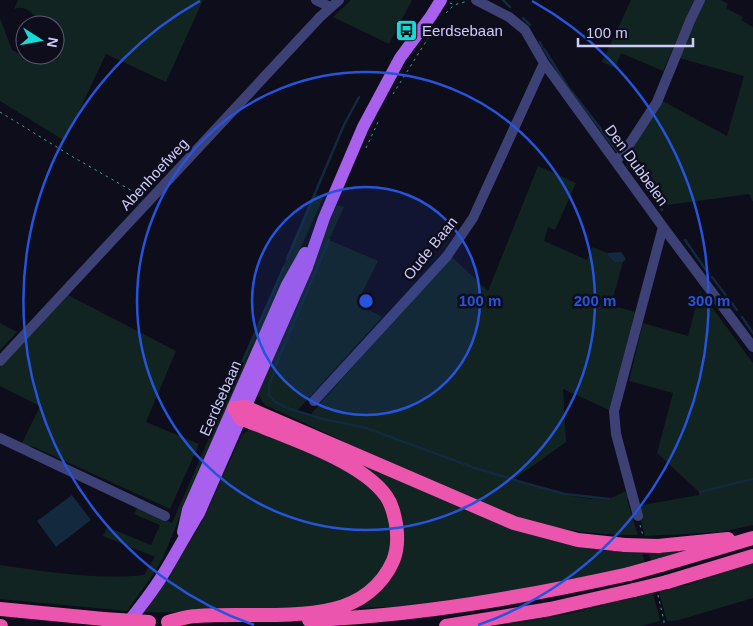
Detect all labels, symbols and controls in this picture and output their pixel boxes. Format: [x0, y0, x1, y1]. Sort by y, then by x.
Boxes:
north arrow [15, 15, 65, 65]
scale bar [578, 15, 693, 47]
bus stop icon: Eerdsebaan [394, 18, 418, 42]
place label: Eerdsebaan [422, 22, 503, 39]
text: 100 m [586, 24, 628, 41]
text: N [44, 36, 62, 49]
street label: Den Dubbelen [602, 121, 672, 209]
street label: Abenhoefweg [116, 135, 192, 213]
street label: Oude Baan [400, 213, 460, 283]
centre of rings [357, 292, 375, 310]
text: 100 m [459, 292, 501, 309]
text: 200 m [574, 292, 616, 309]
text: 300 m [688, 292, 730, 309]
street label: Eerdsebaan [196, 358, 244, 438]

